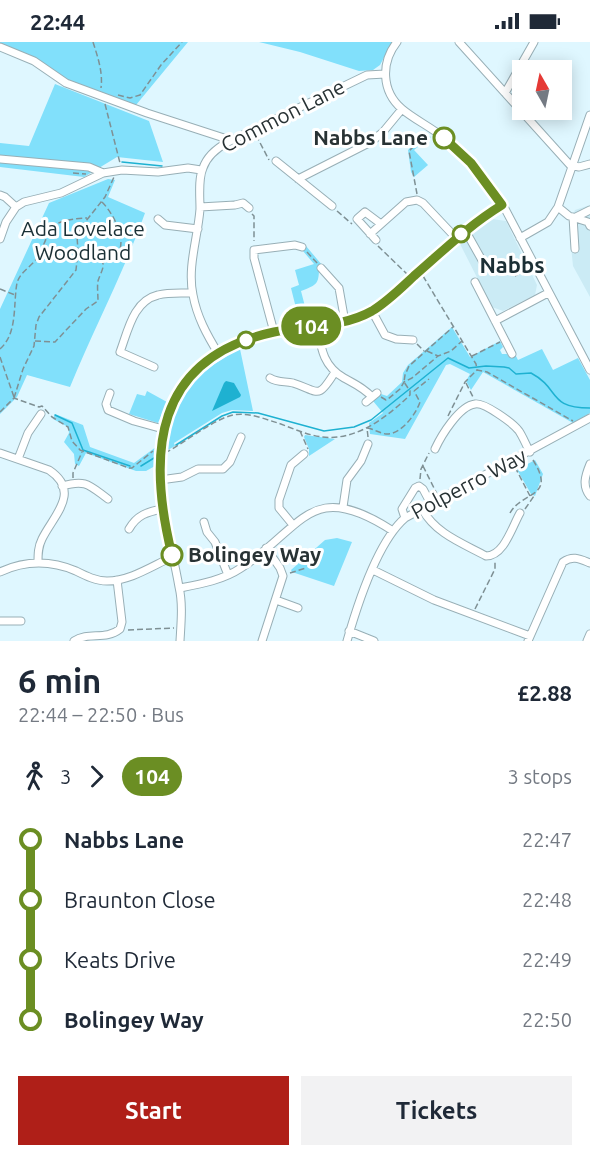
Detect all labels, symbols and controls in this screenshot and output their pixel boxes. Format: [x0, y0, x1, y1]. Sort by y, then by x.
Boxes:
text: 22:44 [30, 9, 85, 34]
north arrow [512, 60, 572, 120]
map controls [512, 60, 572, 120]
street label: Common Lane [217, 74, 348, 157]
place label: Nabbs Lane [313, 125, 428, 149]
marker: Nabbs Lane [433, 127, 455, 149]
park label: Ada Lovelace Woodland [21, 216, 145, 264]
unlabelled marker [452, 225, 470, 243]
district label: Nabbs [479, 252, 545, 277]
line badge: 104 [276, 306, 346, 346]
text: 104 [293, 314, 329, 338]
unlabelled marker [237, 331, 255, 349]
street label: Polperro Way [407, 443, 530, 523]
place label: Bolingey Way [188, 542, 321, 566]
marker: Bolingey Way [161, 544, 183, 566]
text: 6 min [18, 662, 101, 699]
text: £2.88 [517, 680, 572, 705]
text: 22:44 – 22:50 · Bus [18, 703, 184, 726]
icon: walk [18, 760, 51, 793]
icon: forward [80, 760, 113, 793]
text: 104 [134, 764, 170, 788]
text: 3 [60, 765, 71, 788]
text: 3 stops [508, 765, 572, 788]
text: Nabbs Lane [64, 827, 184, 852]
text: 22:47 [522, 828, 572, 851]
text: Braunton Close [64, 887, 216, 912]
text: 22:48 [522, 888, 572, 911]
text: Keats Drive [64, 947, 176, 972]
text: 22:49 [522, 948, 572, 971]
text: Bolingey Way [64, 1007, 204, 1032]
text: 22:50 [522, 1008, 572, 1031]
button: Start [18, 1076, 289, 1145]
button: Tickets [301, 1076, 572, 1145]

